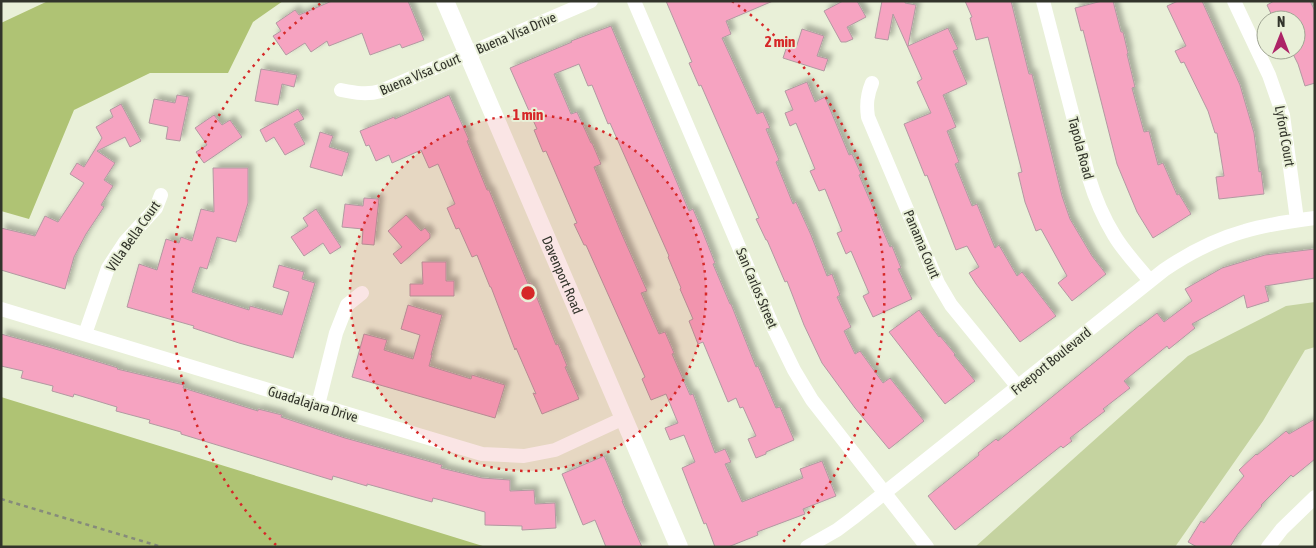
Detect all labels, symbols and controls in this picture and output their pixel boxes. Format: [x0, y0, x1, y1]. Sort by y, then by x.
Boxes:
street label: Buena Visa Drive [473, 9, 559, 57]
north arrow [1256, 10, 1306, 60]
text: N [1277, 14, 1285, 30]
text: 2 min [765, 33, 795, 50]
street label: Buena Visa Court [377, 50, 463, 98]
street label: Lyford Court [1272, 104, 1298, 168]
text: 1 min [513, 106, 543, 123]
street label: Tapola Road [1065, 115, 1097, 181]
street label: Villa Bella Court [103, 198, 163, 274]
street label: Panama Court [900, 207, 944, 281]
street label: Davenport Road [539, 234, 586, 316]
street label: San Carlos Street [733, 245, 781, 331]
centre of rings [519, 284, 537, 302]
street label: Freeport Boulevard [1008, 324, 1094, 398]
street label: Guadalajara Drive [266, 383, 360, 425]

